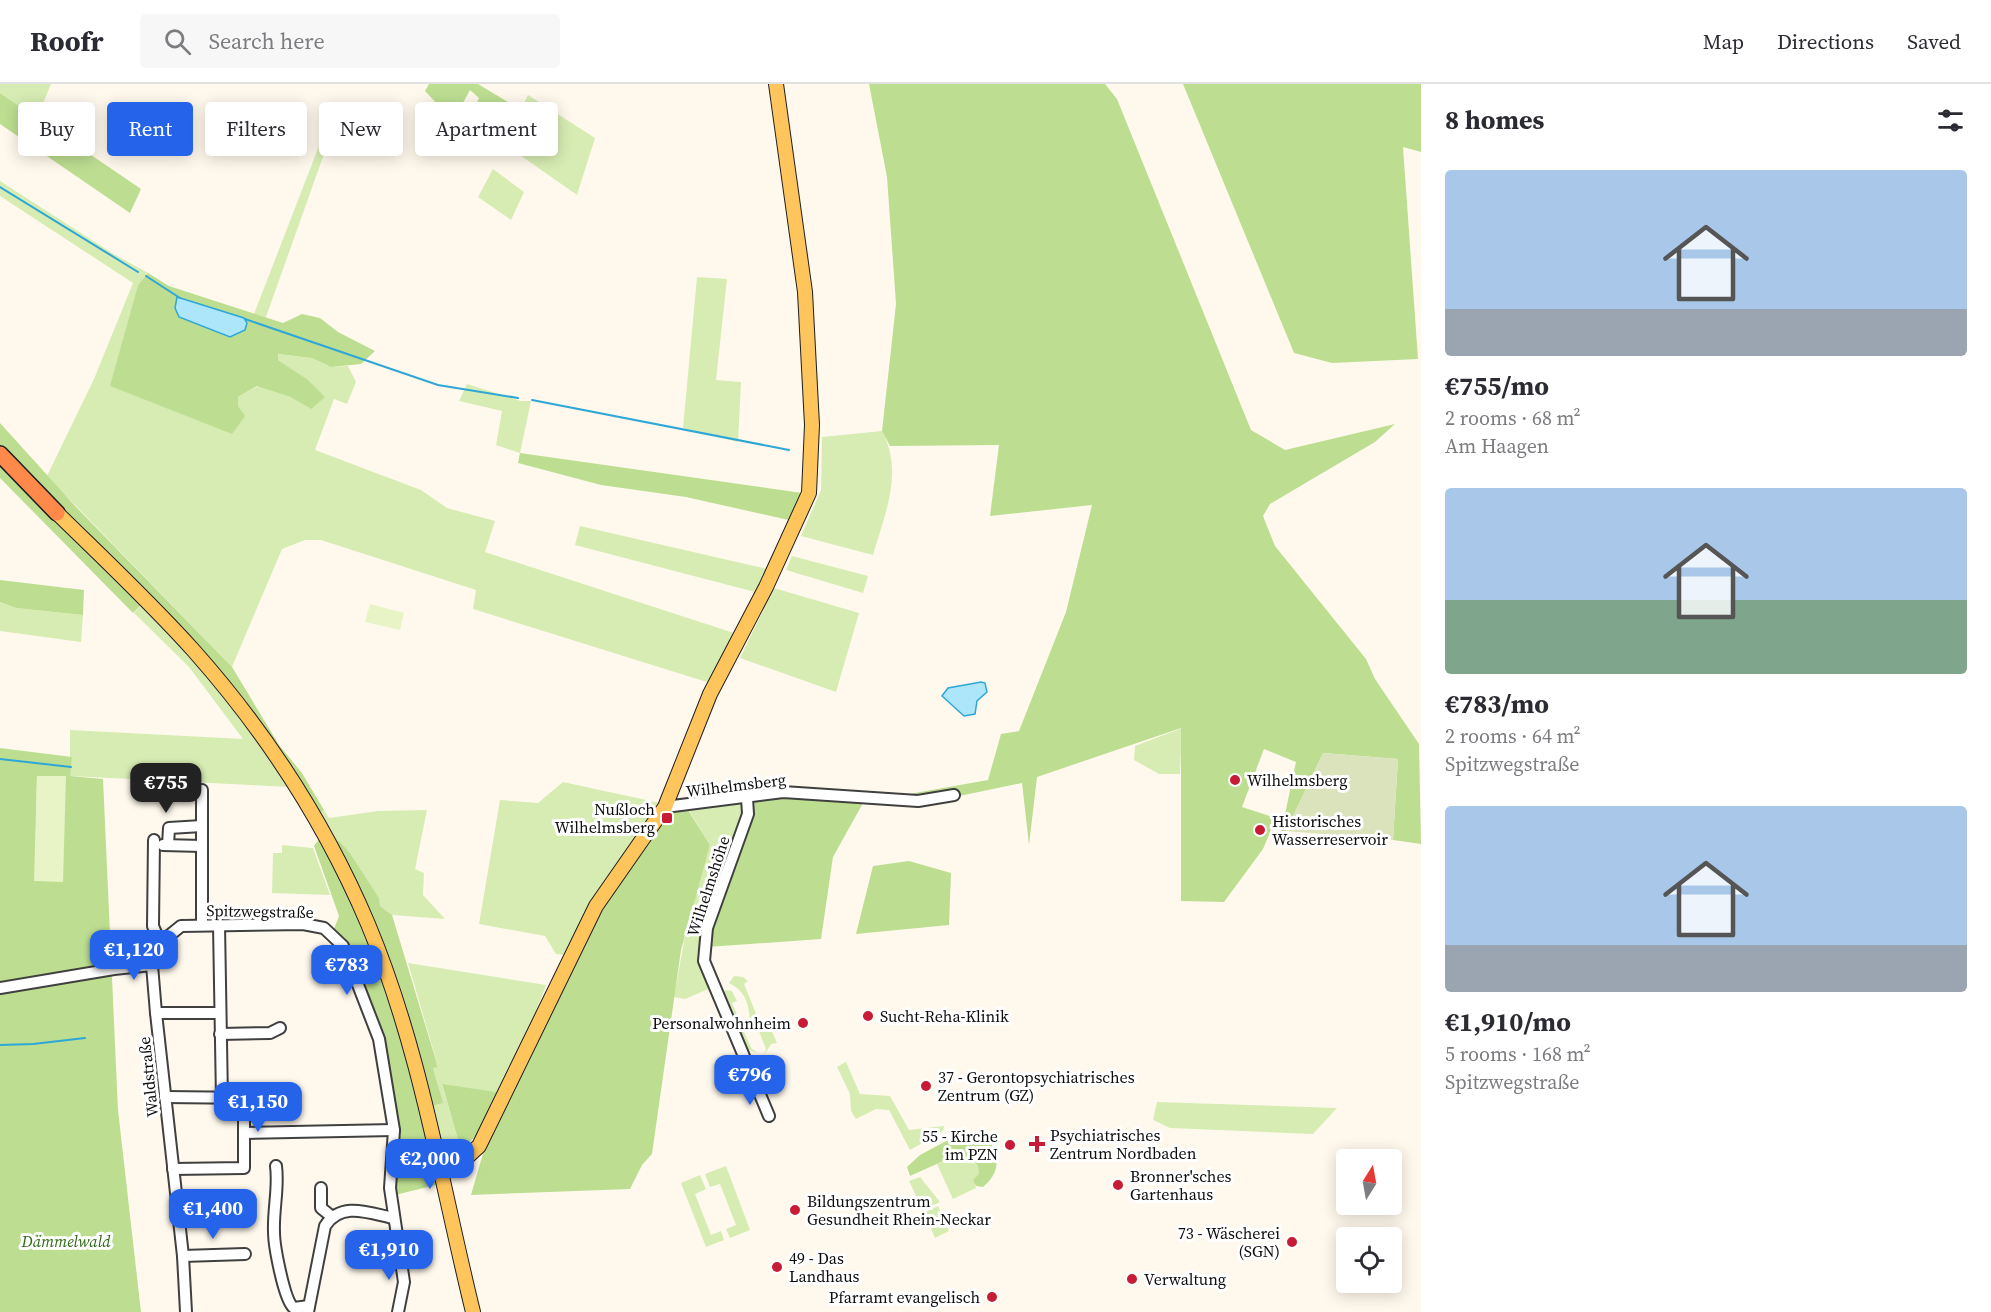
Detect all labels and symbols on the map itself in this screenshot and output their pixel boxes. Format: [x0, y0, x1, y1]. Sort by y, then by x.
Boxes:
pin: €755 [130, 763, 202, 814]
street label: Wilhelmsberg [685, 768, 787, 802]
place label: Wilhelmsberg [1247, 769, 1347, 791]
marker: Wilhelmsberg [1228, 773, 1242, 787]
place label: Nußloch Wilhelmsberg [555, 798, 655, 838]
place label: Historisches Wasserreservoir [1272, 810, 1388, 850]
marker: Nußloch Wilhelmsberg [660, 811, 674, 825]
marker: Historisches Wasserreservoir [1253, 823, 1267, 837]
street label: Wilhelmshöhe [681, 833, 735, 939]
street label: Spitzwegstraße [206, 899, 314, 923]
pin: €1,120 [85, 930, 183, 981]
pin: €783 [311, 945, 383, 996]
place label: Sucht-Reha-Klinik [880, 1005, 1009, 1027]
marker: Sucht-Reha-Klinik [861, 1009, 875, 1023]
place label: Personalwohnheim [652, 1012, 791, 1034]
marker: Personalwohnheim [796, 1016, 810, 1030]
street label: Waldstraße [133, 1036, 163, 1118]
pin: €796 [714, 1055, 786, 1106]
place label: 37 - Gerontopsychiatrisches Zentrum (GZ) [938, 1066, 1135, 1106]
marker: 37 - Gerontopsychiatrisches Zentrum (GZ) [919, 1079, 933, 1093]
pin: €1,150 [209, 1082, 307, 1133]
place label: Psychiatrisches Zentrum Nordbaden [1050, 1124, 1197, 1164]
place label: 55 - Kirche im PZN [922, 1125, 998, 1165]
marker: Psychiatrisches Zentrum Nordbaden [1028, 1135, 1046, 1153]
marker: 55 - Kirche im PZN [1003, 1138, 1017, 1152]
pin: €2,000 [381, 1139, 479, 1190]
north arrow [1336, 1149, 1402, 1215]
place label: Bronner'sches Gartenhaus [1130, 1165, 1232, 1205]
marker: Bronner'sches Gartenhaus [1111, 1178, 1125, 1192]
pin: €1,400 [164, 1189, 262, 1240]
place label: Bildungszentrum Gesundheit Rhein-Neckar [807, 1190, 991, 1230]
marker: Bildungszentrum Gesundheit Rhein-Neckar [788, 1203, 802, 1217]
place label: 73 - Wäscherei (SGN) [1178, 1222, 1280, 1262]
park label: Dämmelwald [20, 1230, 111, 1252]
pin: €1,910 [340, 1230, 438, 1281]
marker: 73 - Wäscherei (SGN) [1285, 1235, 1299, 1249]
place label: 49 - Das Landhaus [789, 1247, 859, 1287]
marker: 49 - Das Landhaus [770, 1260, 784, 1274]
place label: Verwaltung [1144, 1268, 1226, 1290]
marker: Verwaltung [1125, 1272, 1139, 1286]
place label: Pfarramt evangelisch [829, 1286, 980, 1308]
marker: Pfarramt evangelisch [985, 1290, 999, 1304]

